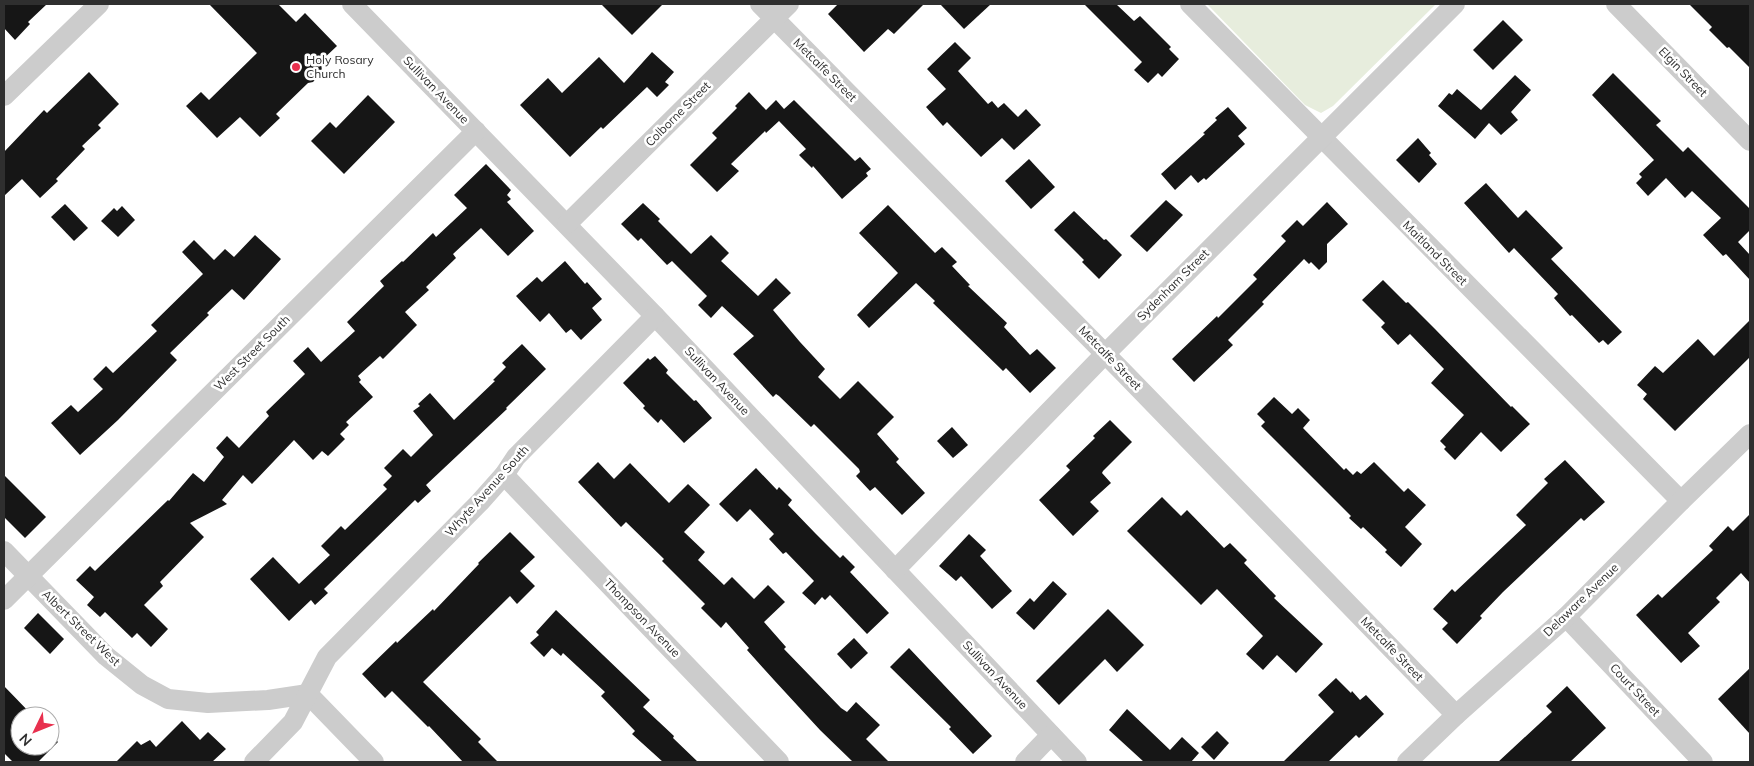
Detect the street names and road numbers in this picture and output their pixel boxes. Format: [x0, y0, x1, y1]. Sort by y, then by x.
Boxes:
street label: Metcalfe Street [790, 35, 860, 105]
street label: Elgin Street [1656, 44, 1711, 100]
street label: Sullivan Avenue [400, 53, 472, 127]
street label: Colborne Street [642, 78, 713, 149]
street label: Maitland Street [1400, 217, 1471, 288]
street label: Sydenham Street [1134, 246, 1212, 324]
street label: West Street South [211, 312, 293, 394]
street label: Metcalfe Street [1076, 322, 1145, 393]
street label: Sullivan Avenue [682, 343, 753, 418]
street label: Whyte Avenue South [442, 442, 532, 540]
street label: Delaware Avenue [1540, 560, 1621, 639]
street label: Thompson Avenue [601, 575, 684, 660]
street label: Albert Street West [39, 586, 124, 669]
street label: Metcalfe Street [1358, 613, 1427, 684]
street label: Sullivan Avenue [960, 637, 1031, 712]
street label: Court Street [1607, 660, 1664, 719]

